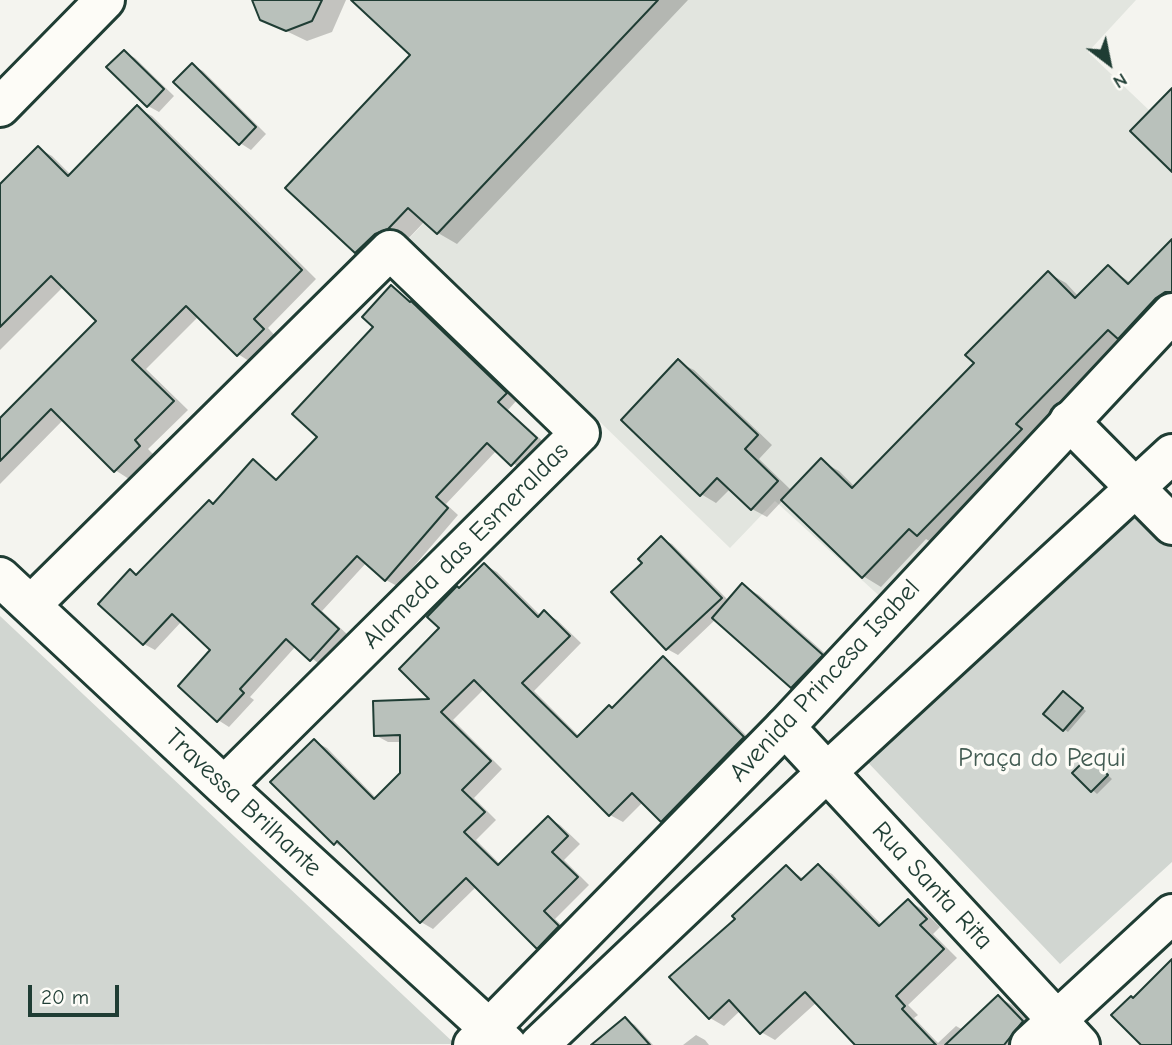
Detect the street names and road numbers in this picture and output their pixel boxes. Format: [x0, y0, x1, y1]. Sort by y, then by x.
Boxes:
street label: Alameda das Esmeraldas [356, 436, 576, 656]
street label: Avenida Princesa Isabel [723, 573, 927, 789]
street label: Travessa Brilhante [158, 722, 328, 884]
street label: Rua Santa Rita [865, 816, 999, 956]

